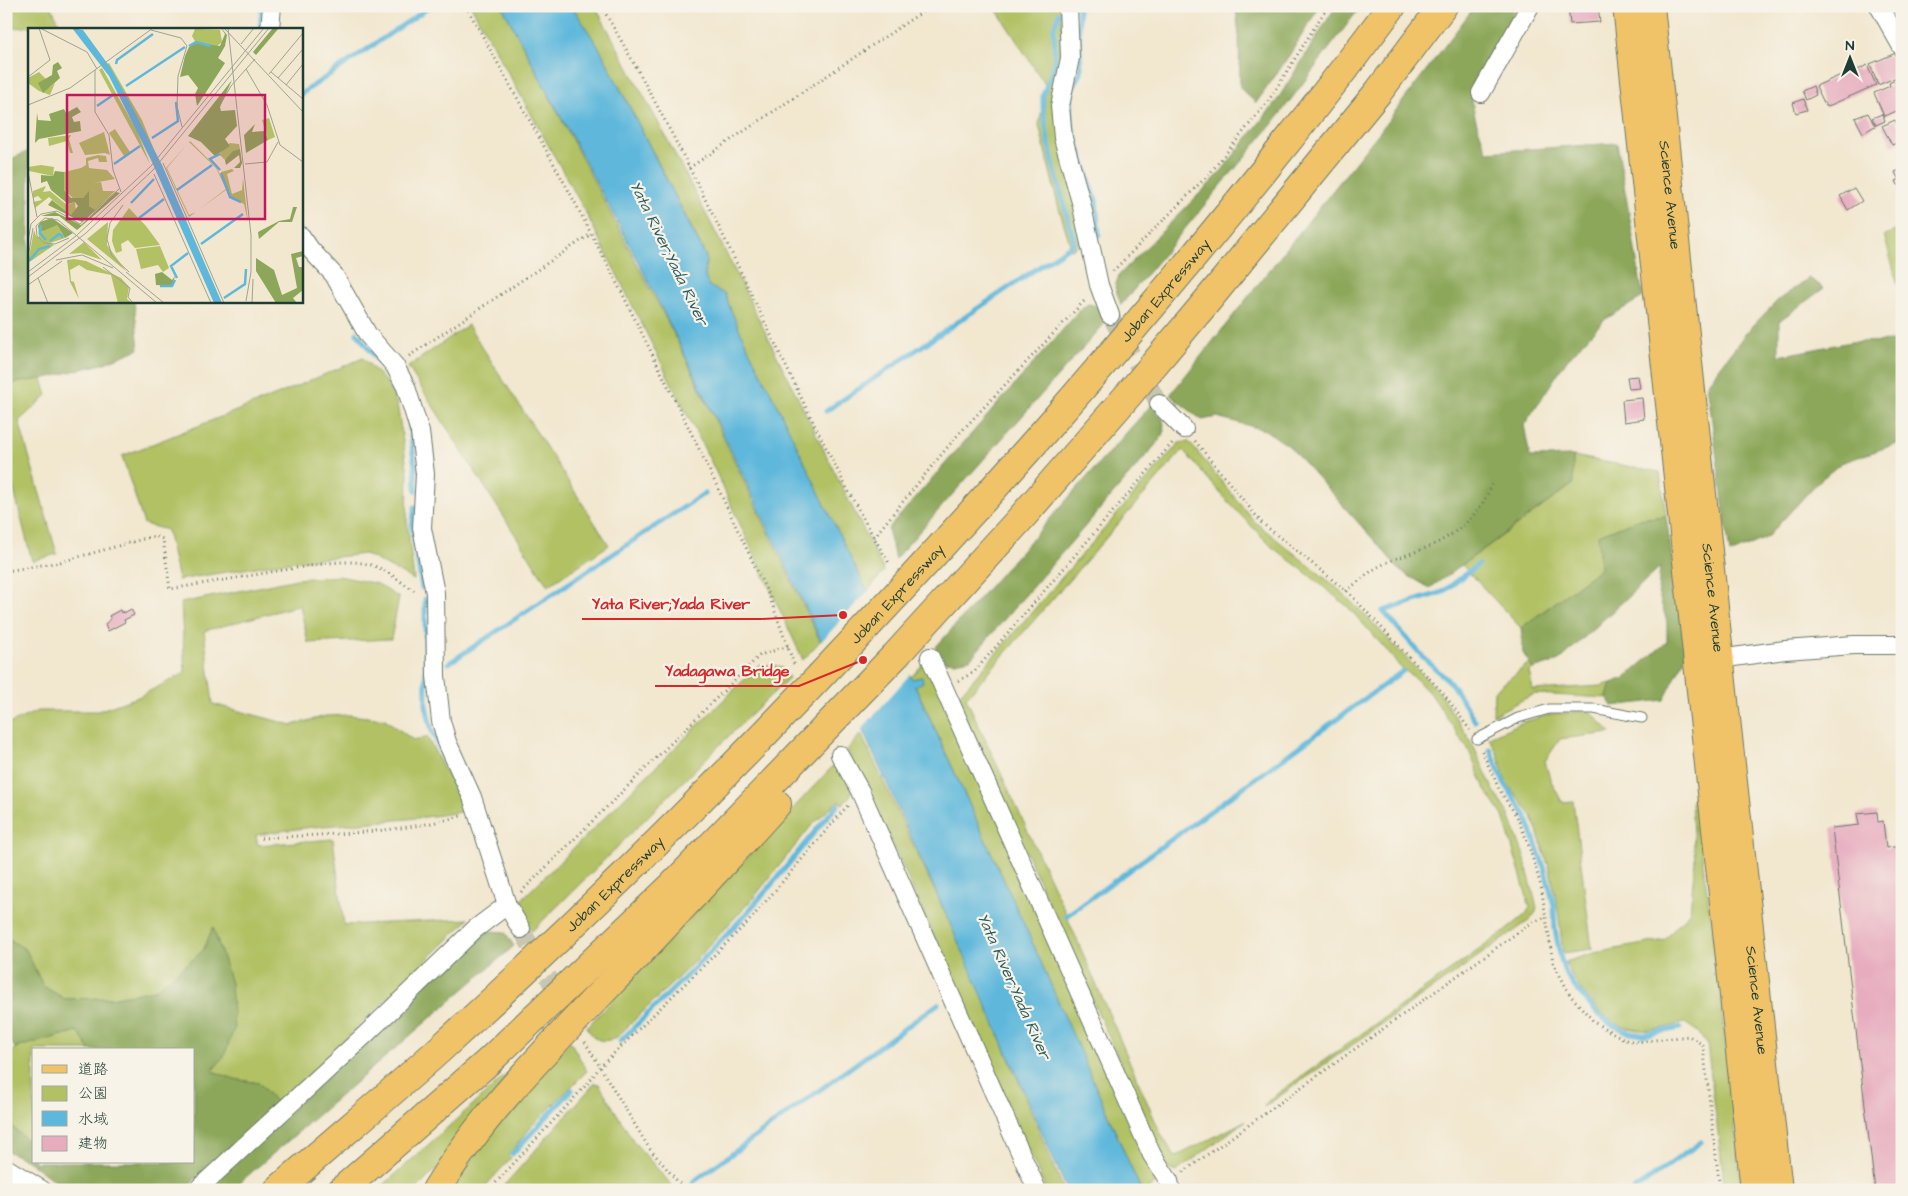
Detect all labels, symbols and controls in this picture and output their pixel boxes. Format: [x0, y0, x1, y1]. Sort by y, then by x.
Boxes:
inset map [28, 28, 302, 302]
north arrow [1826, 32, 1876, 82]
text: N [1846, 36, 1855, 56]
street label: Science Avenue [1654, 139, 1686, 250]
water label: Yata River;Yada River [624, 177, 715, 331]
street label: Joban Expressway [1115, 234, 1216, 347]
street label: Joban Expressway [845, 539, 950, 649]
street label: Science Avenue [1697, 542, 1729, 653]
callout: Yata River;Yada River [582, 588, 760, 619]
text: Yata River;Yada River [592, 593, 750, 615]
callout: Yadagawa Bridge [655, 655, 799, 686]
text: Yadagawa Bridge [665, 660, 790, 684]
street label: Joban Expressway [561, 831, 669, 937]
water label: Yata River;Yada River [972, 909, 1057, 1065]
street label: Science Avenue [1741, 945, 1773, 1056]
legend [32, 1048, 195, 1164]
text: 道路 [78, 1059, 108, 1080]
text: 公園 [78, 1083, 108, 1104]
text: 水域 [78, 1109, 108, 1130]
text: 建物 [78, 1133, 108, 1154]

